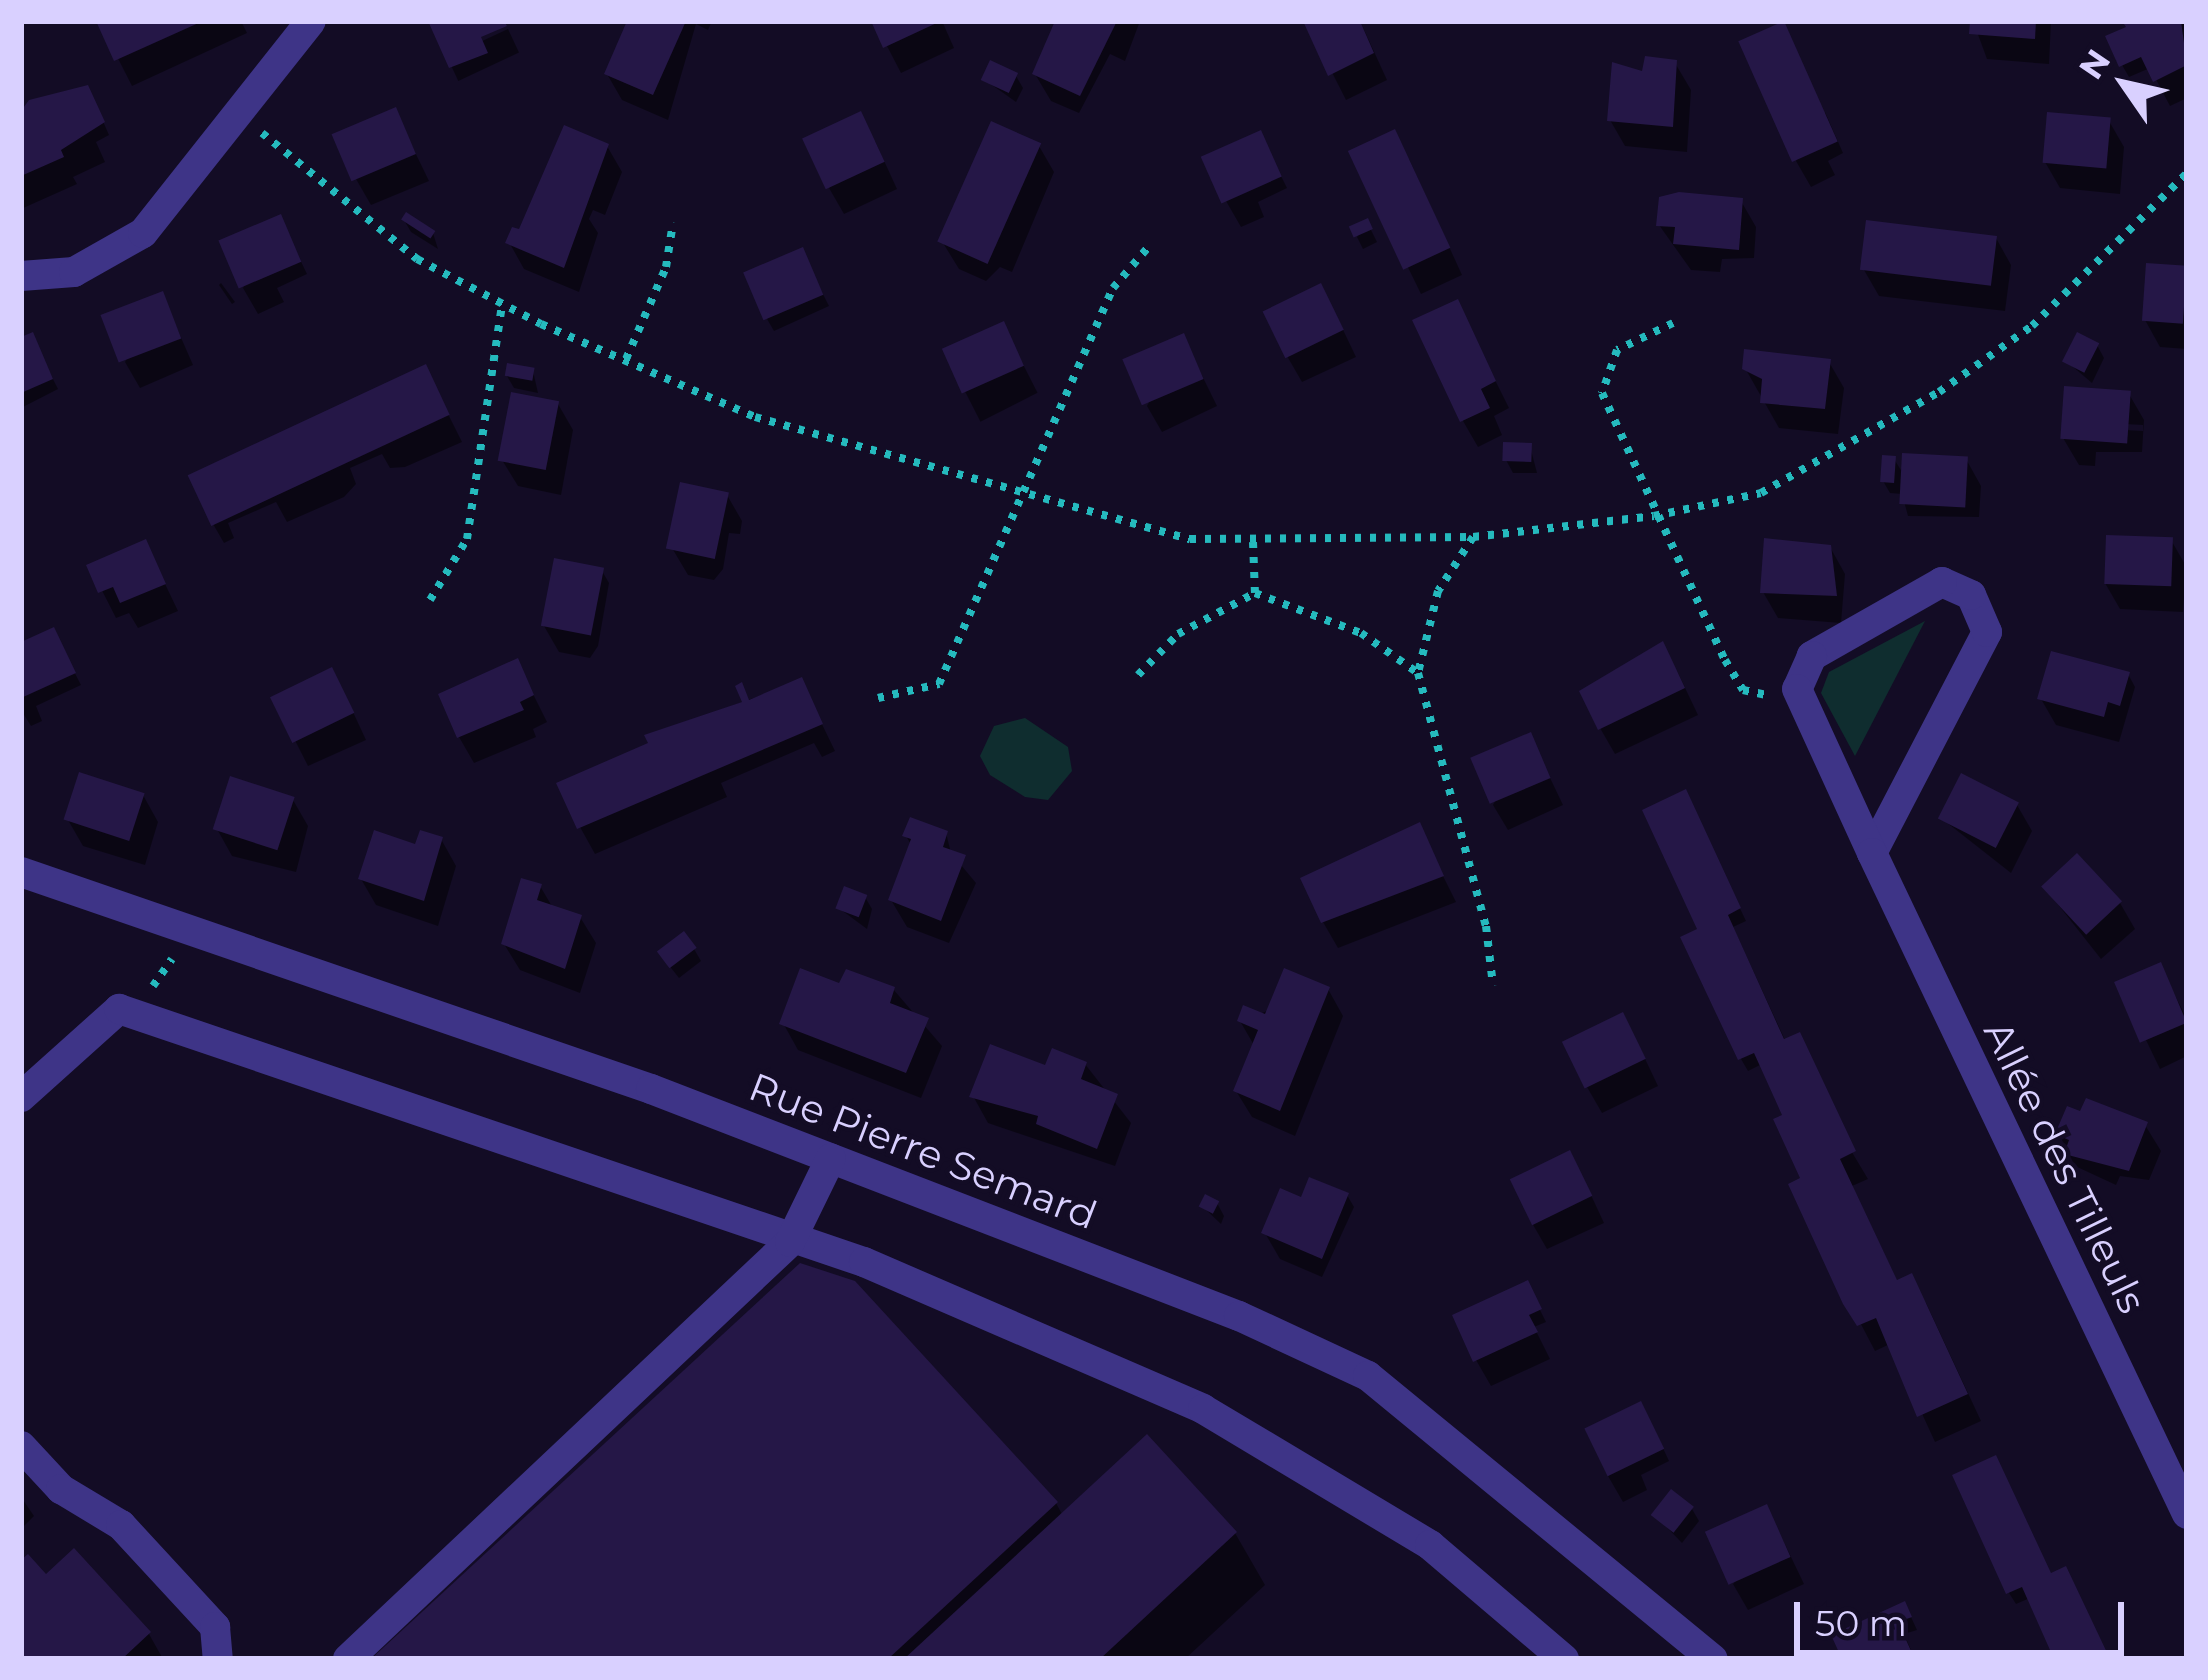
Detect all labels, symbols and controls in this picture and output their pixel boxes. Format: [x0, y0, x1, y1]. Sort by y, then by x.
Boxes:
north arrow [2064, 24, 2184, 144]
text: N [2070, 42, 2118, 86]
street label: Allée des Tilleuls [1974, 1014, 2156, 1320]
street label: Rue Pierre Semard [743, 1063, 1103, 1239]
scale bar [1800, 1578, 2130, 1652]
text: 50 m [1815, 1601, 1907, 1645]

